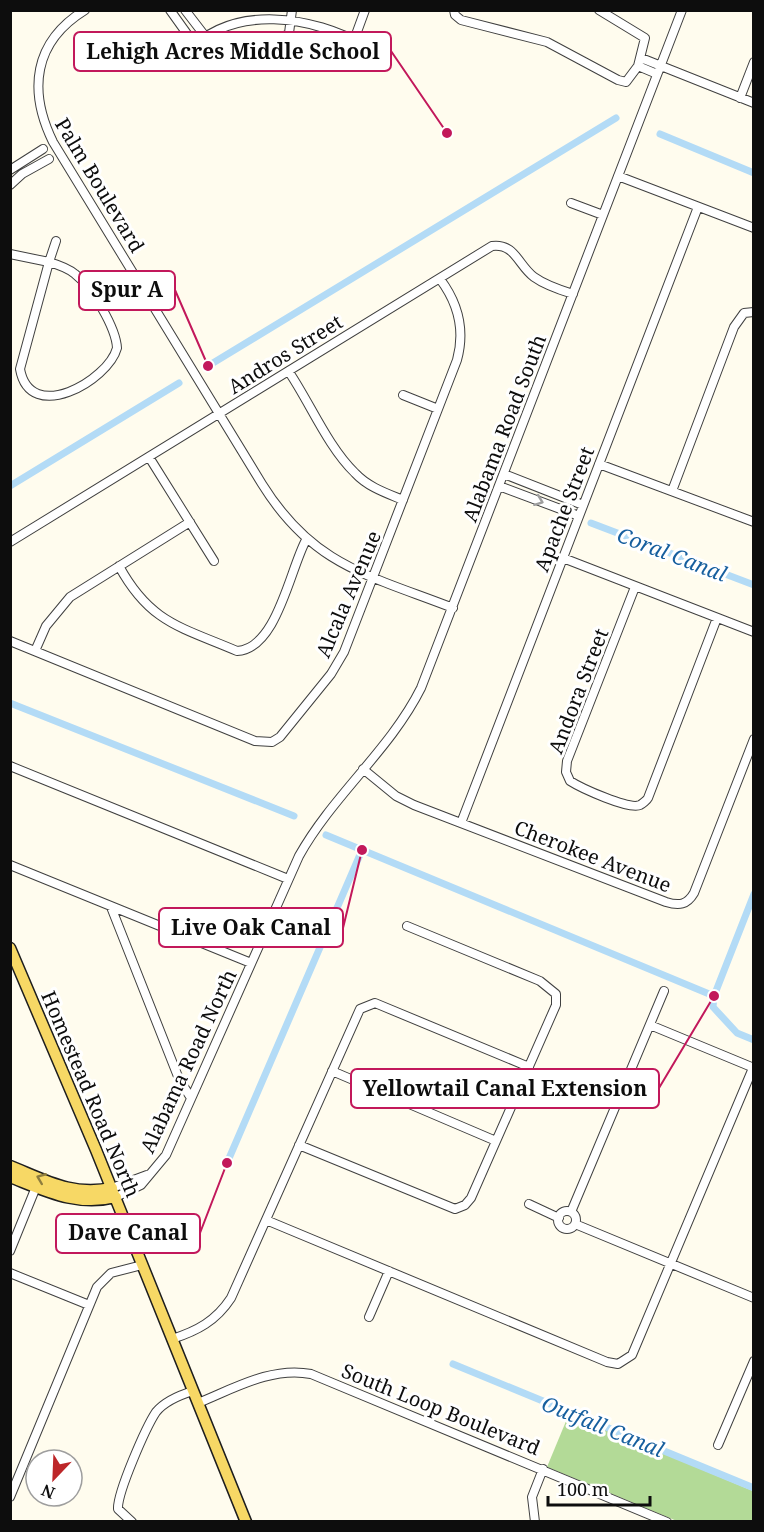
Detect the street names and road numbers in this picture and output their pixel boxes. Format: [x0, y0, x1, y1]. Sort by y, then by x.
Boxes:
street label: Palm Boulevard [49, 113, 151, 257]
street label: Andros Street [223, 308, 347, 400]
street label: Alabama Road South [456, 330, 552, 526]
street label: Apache Street [528, 443, 600, 575]
street label: Alcala Avenue [309, 526, 387, 662]
street label: Andora Street [542, 625, 614, 757]
street label: Cherokee Avenue [511, 814, 675, 898]
street label: Alabama Road North [134, 964, 243, 1157]
street label: Homestead Road North [35, 987, 147, 1202]
street label: South Loop Boulevard [338, 1357, 544, 1461]

